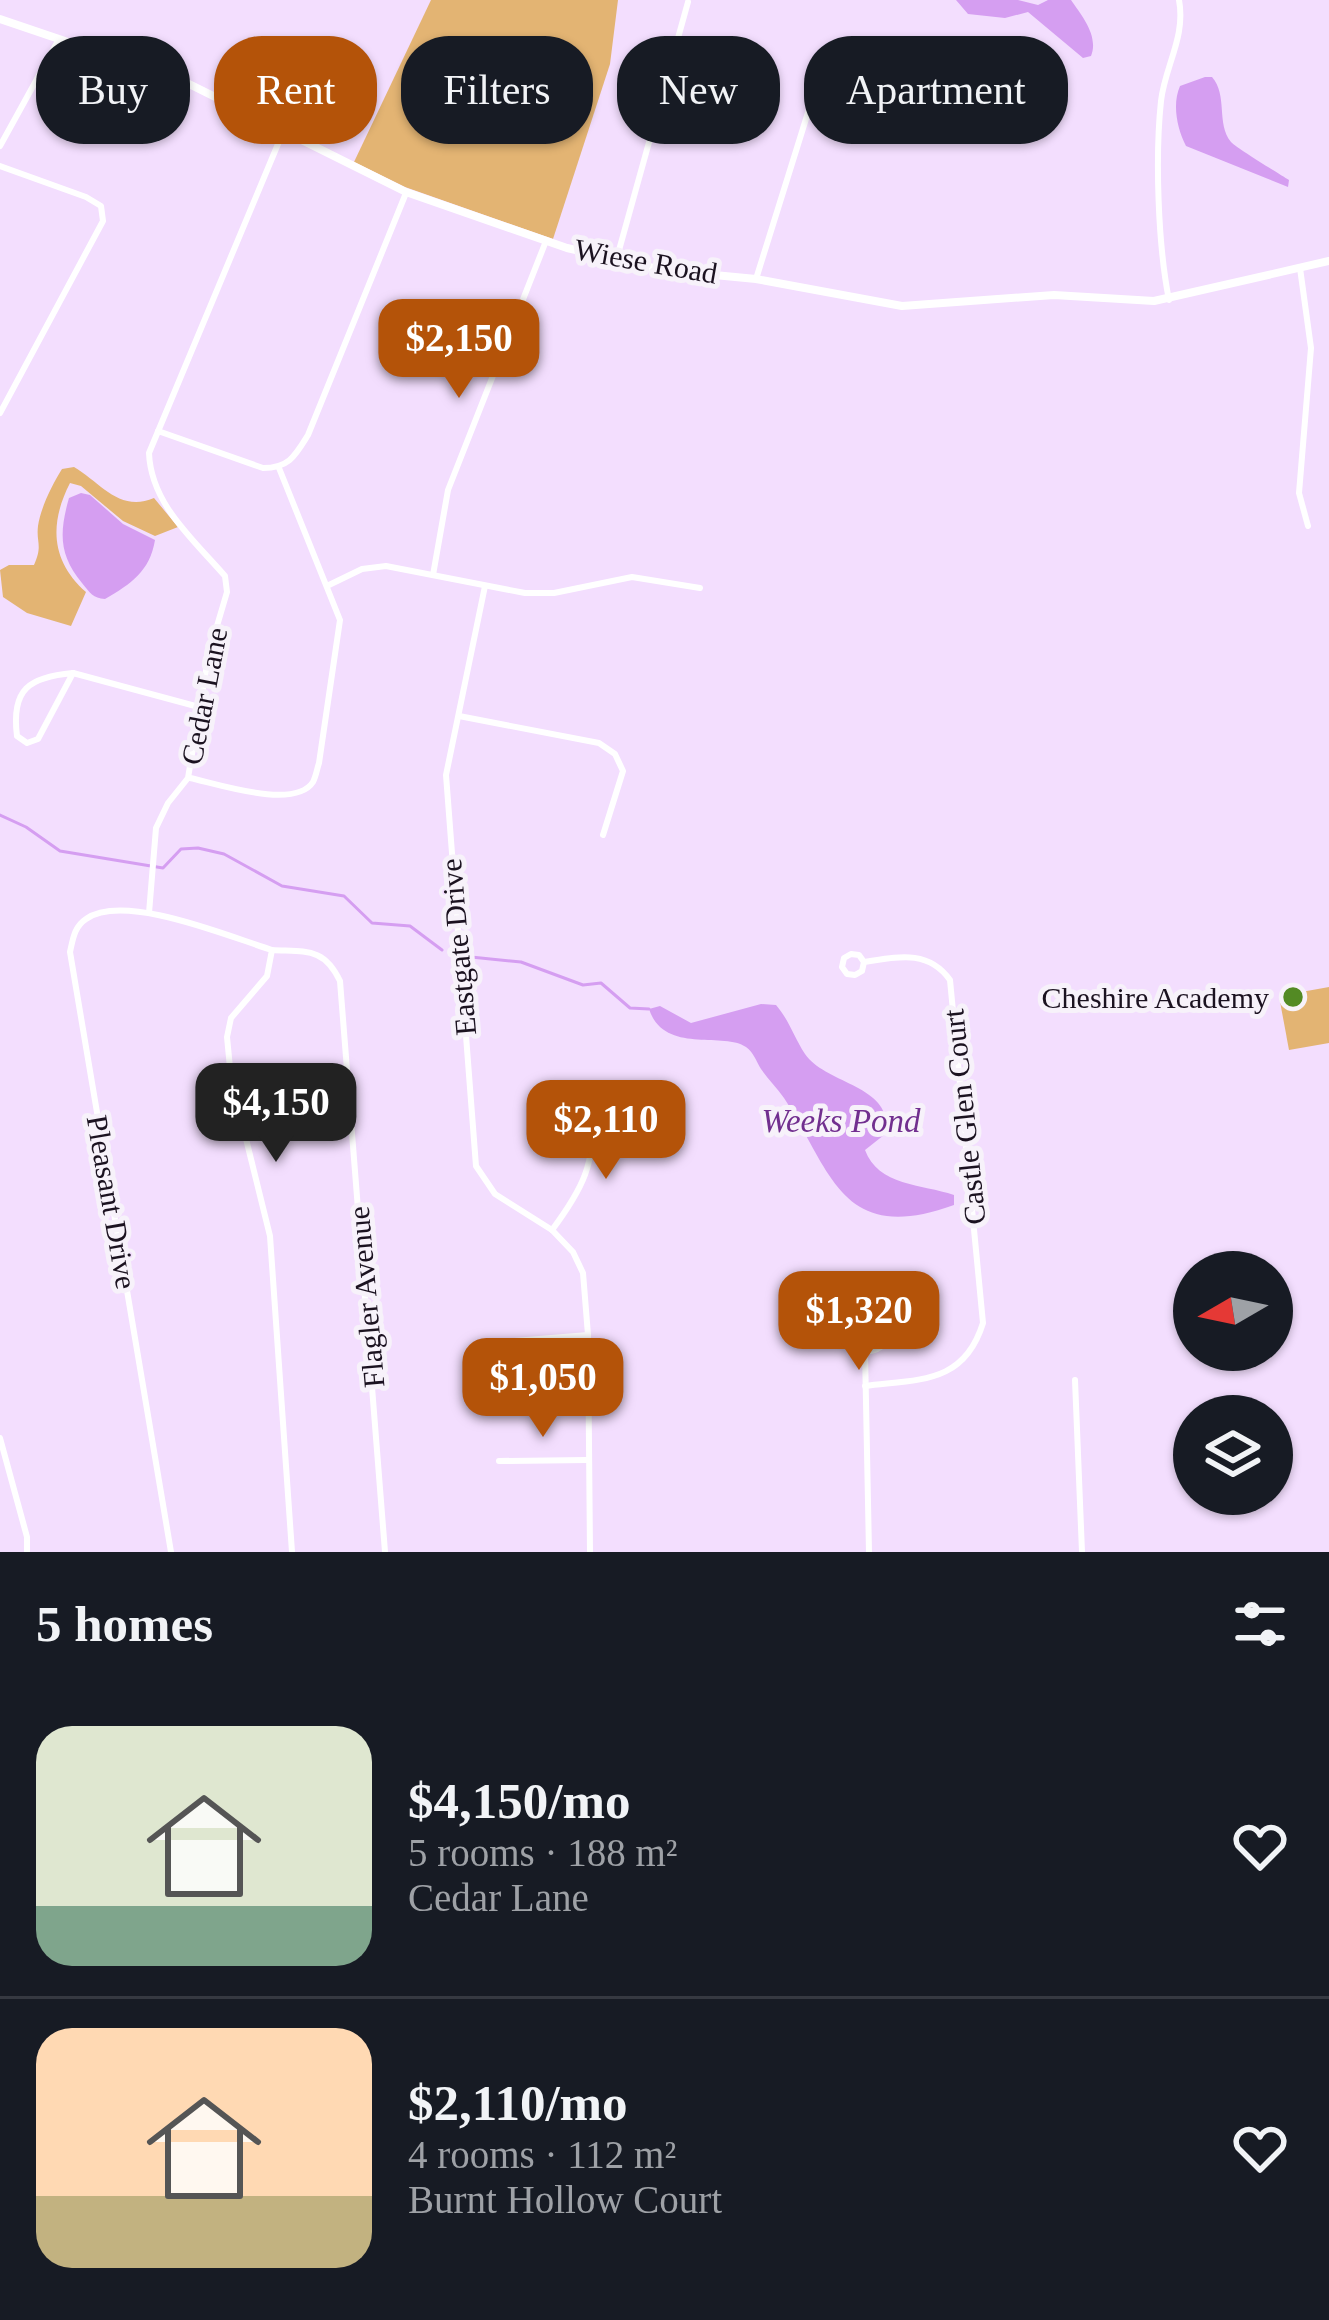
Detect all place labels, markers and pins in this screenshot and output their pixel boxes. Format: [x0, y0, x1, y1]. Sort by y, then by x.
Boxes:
pin: $2,150 [361, 299, 557, 401]
place label: Cheshire Academy [1042, 981, 1269, 1014]
marker: Cheshire Academy [1280, 984, 1306, 1010]
pin: $4,150 [178, 1063, 374, 1165]
pin: $2,110 [508, 1080, 704, 1182]
pin: $1,320 [761, 1271, 957, 1373]
pin: $1,050 [445, 1338, 641, 1440]

